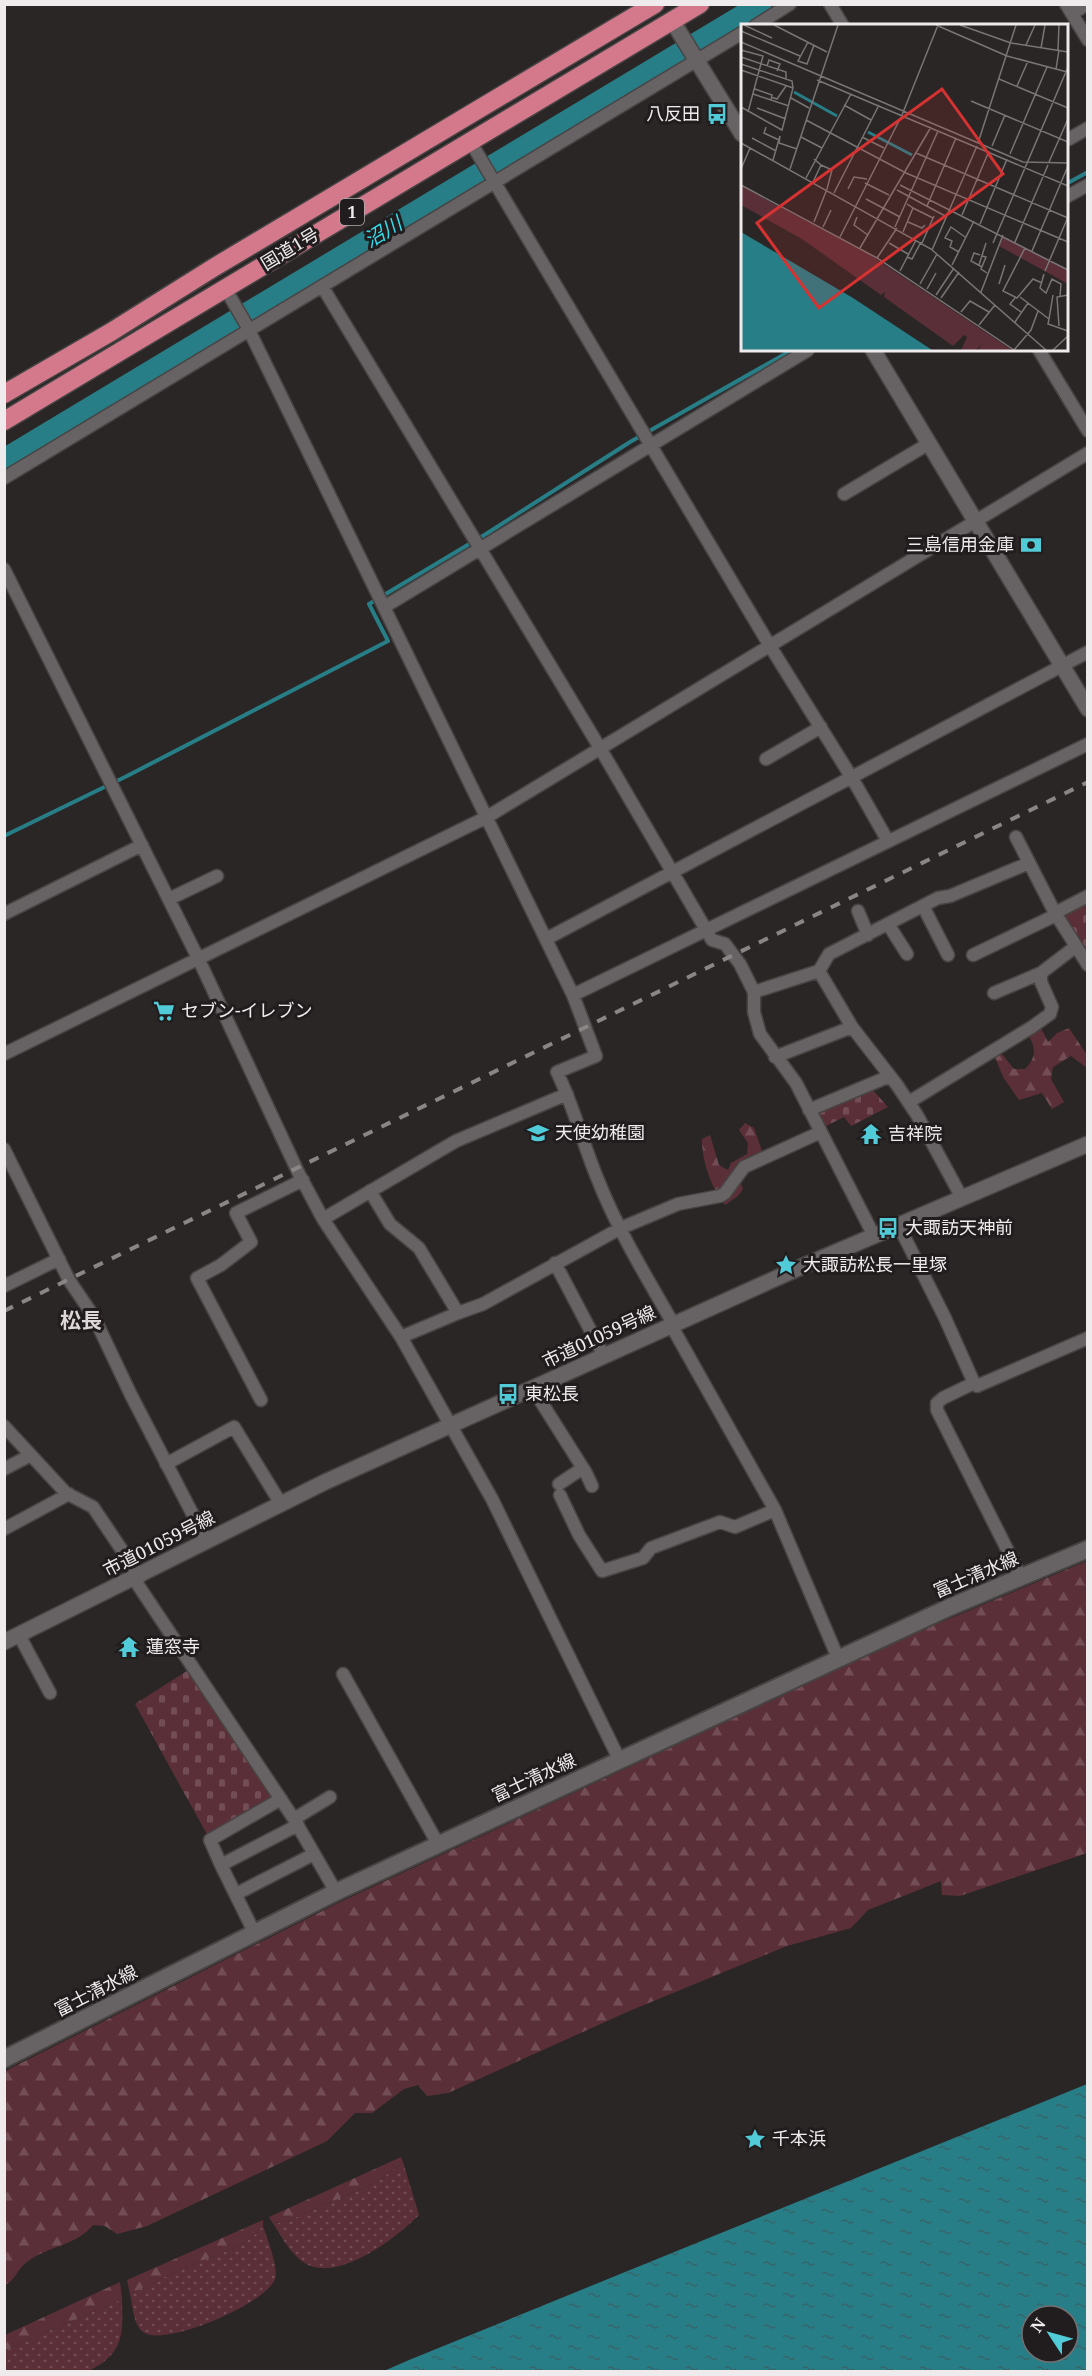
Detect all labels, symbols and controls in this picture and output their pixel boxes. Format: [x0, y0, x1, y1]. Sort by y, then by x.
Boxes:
inset map [741, 24, 1068, 351]
place label: 八反田 [646, 101, 700, 125]
bus stop icon: 八反田 [705, 102, 729, 126]
road number: 1 [340, 199, 364, 225]
water label: 沼川 [359, 209, 409, 253]
street label: 国道1号 [256, 221, 323, 275]
place label: 三島信用金庫 [906, 532, 1014, 556]
bank icon: 三島信用金庫 [1019, 533, 1043, 557]
place label: セブン-イレブン [181, 998, 313, 1022]
supermarket icon: セブン-イレブン [152, 999, 176, 1023]
place label: 天使幼稚園 [555, 1120, 645, 1144]
school or university icon: 天使幼稚園 [526, 1121, 550, 1145]
place label: 吉祥院 [888, 1121, 942, 1145]
temple icon: 吉祥院 [859, 1122, 883, 1146]
place label: 大諏訪天神前 [905, 1215, 1013, 1239]
bus stop icon: 大諏訪天神前 [876, 1216, 900, 1240]
place label: 大諏訪松長一里塚 [803, 1252, 947, 1276]
place icon: 大諏訪松長一里塚 [774, 1253, 798, 1277]
street label: 市道01059号線 [538, 1299, 659, 1373]
district label: 松長 [60, 1306, 102, 1334]
place label: 東松長 [525, 1381, 579, 1405]
bus stop icon: 東松長 [496, 1382, 520, 1406]
street label: 市道01059号線 [99, 1505, 218, 1582]
street label: 富士清水線 [929, 1545, 1022, 1603]
place label: 蓮窓寺 [146, 1634, 200, 1658]
temple icon: 蓮窓寺 [117, 1635, 141, 1659]
street label: 富士清水線 [488, 1747, 579, 1807]
street label: 富士清水線 [50, 1959, 141, 2021]
place label: 千本浜 [772, 2126, 826, 2150]
place icon: 千本浜 [743, 2127, 767, 2151]
north arrow [1020, 2304, 1080, 2364]
text: N [1025, 2313, 1051, 2337]

